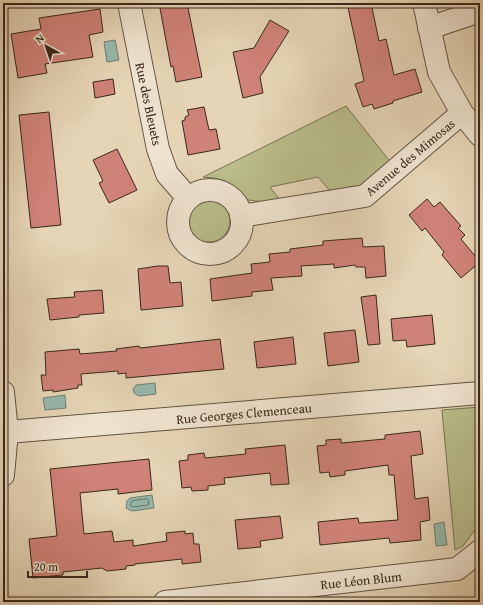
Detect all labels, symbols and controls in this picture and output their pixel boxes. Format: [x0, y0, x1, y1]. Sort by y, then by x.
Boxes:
north arrow [26, 26, 66, 66]
text: N [32, 29, 48, 47]
street label: Rue des Bleuets [130, 61, 167, 147]
street label: Avenue des Mimosas [361, 114, 459, 201]
street label: Rue Georges Clemenceau [176, 398, 312, 429]
scale bar [28, 553, 87, 579]
text: 20 m [34, 558, 58, 575]
street label: Rue Léon Blum [320, 567, 403, 594]

